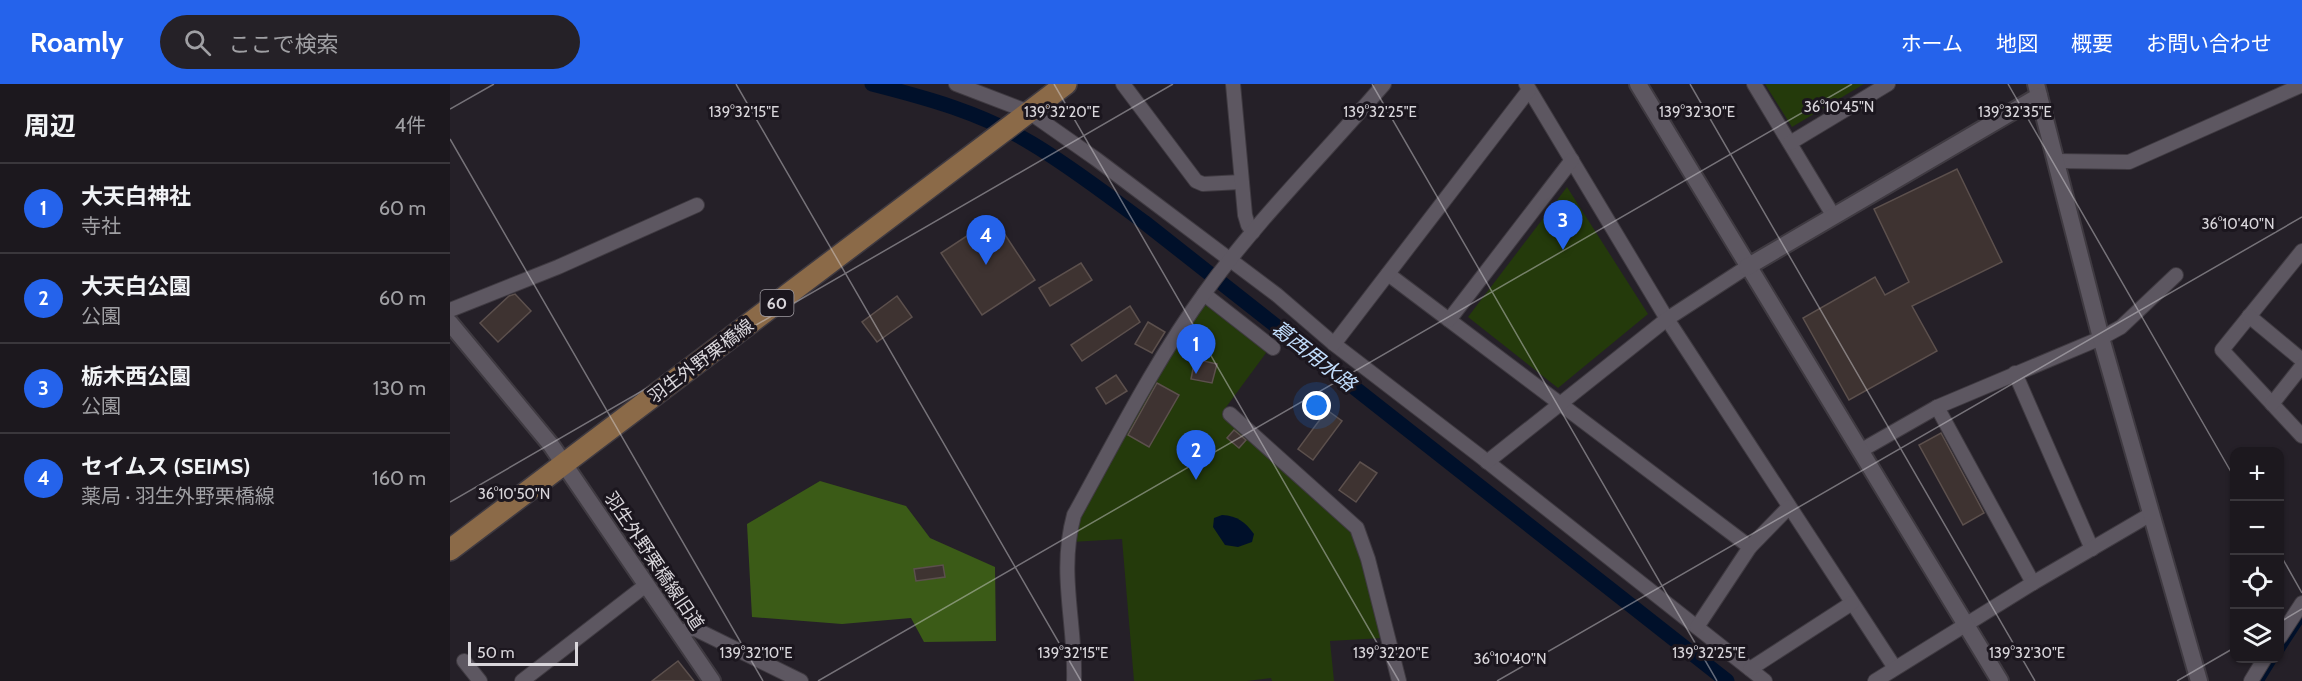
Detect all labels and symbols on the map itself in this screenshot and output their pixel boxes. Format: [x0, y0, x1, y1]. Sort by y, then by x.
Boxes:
text: 36°10'45"N [1804, 98, 1874, 116]
text: 139°32'15"E [709, 103, 779, 121]
text: 139°32'20"E [1024, 103, 1100, 121]
text: 139°32'25"E [1343, 103, 1417, 121]
text: 139°32'30"E [1659, 103, 1735, 121]
text: 139°32'35"E [1978, 103, 2052, 121]
pin: 3 [1544, 200, 1582, 250]
text: 36°10'40"N [2201, 215, 2275, 233]
pin: 4 [966, 216, 1006, 265]
road number: 60 [760, 290, 794, 316]
street label: 羽生外野栗橋線 [644, 314, 758, 408]
water label: 葛西用水路 [1267, 316, 1362, 397]
pin: 1 [1176, 324, 1216, 374]
your location [1302, 391, 1331, 420]
pin: 2 [1176, 430, 1216, 480]
text: 36°10'50"N [478, 485, 550, 503]
street label: 羽生外野栗橋線旧道 [600, 488, 708, 634]
scale bar [468, 639, 578, 666]
text: 139°32'10"E [720, 644, 792, 662]
text: 139°32'15"E [1038, 644, 1108, 662]
text: 139°32'20"E [1353, 644, 1429, 662]
text: 139°32'25"E [1672, 644, 1746, 662]
text: 139°32'30"E [1989, 644, 2065, 662]
text: 36°10'40"N [1473, 650, 1547, 668]

